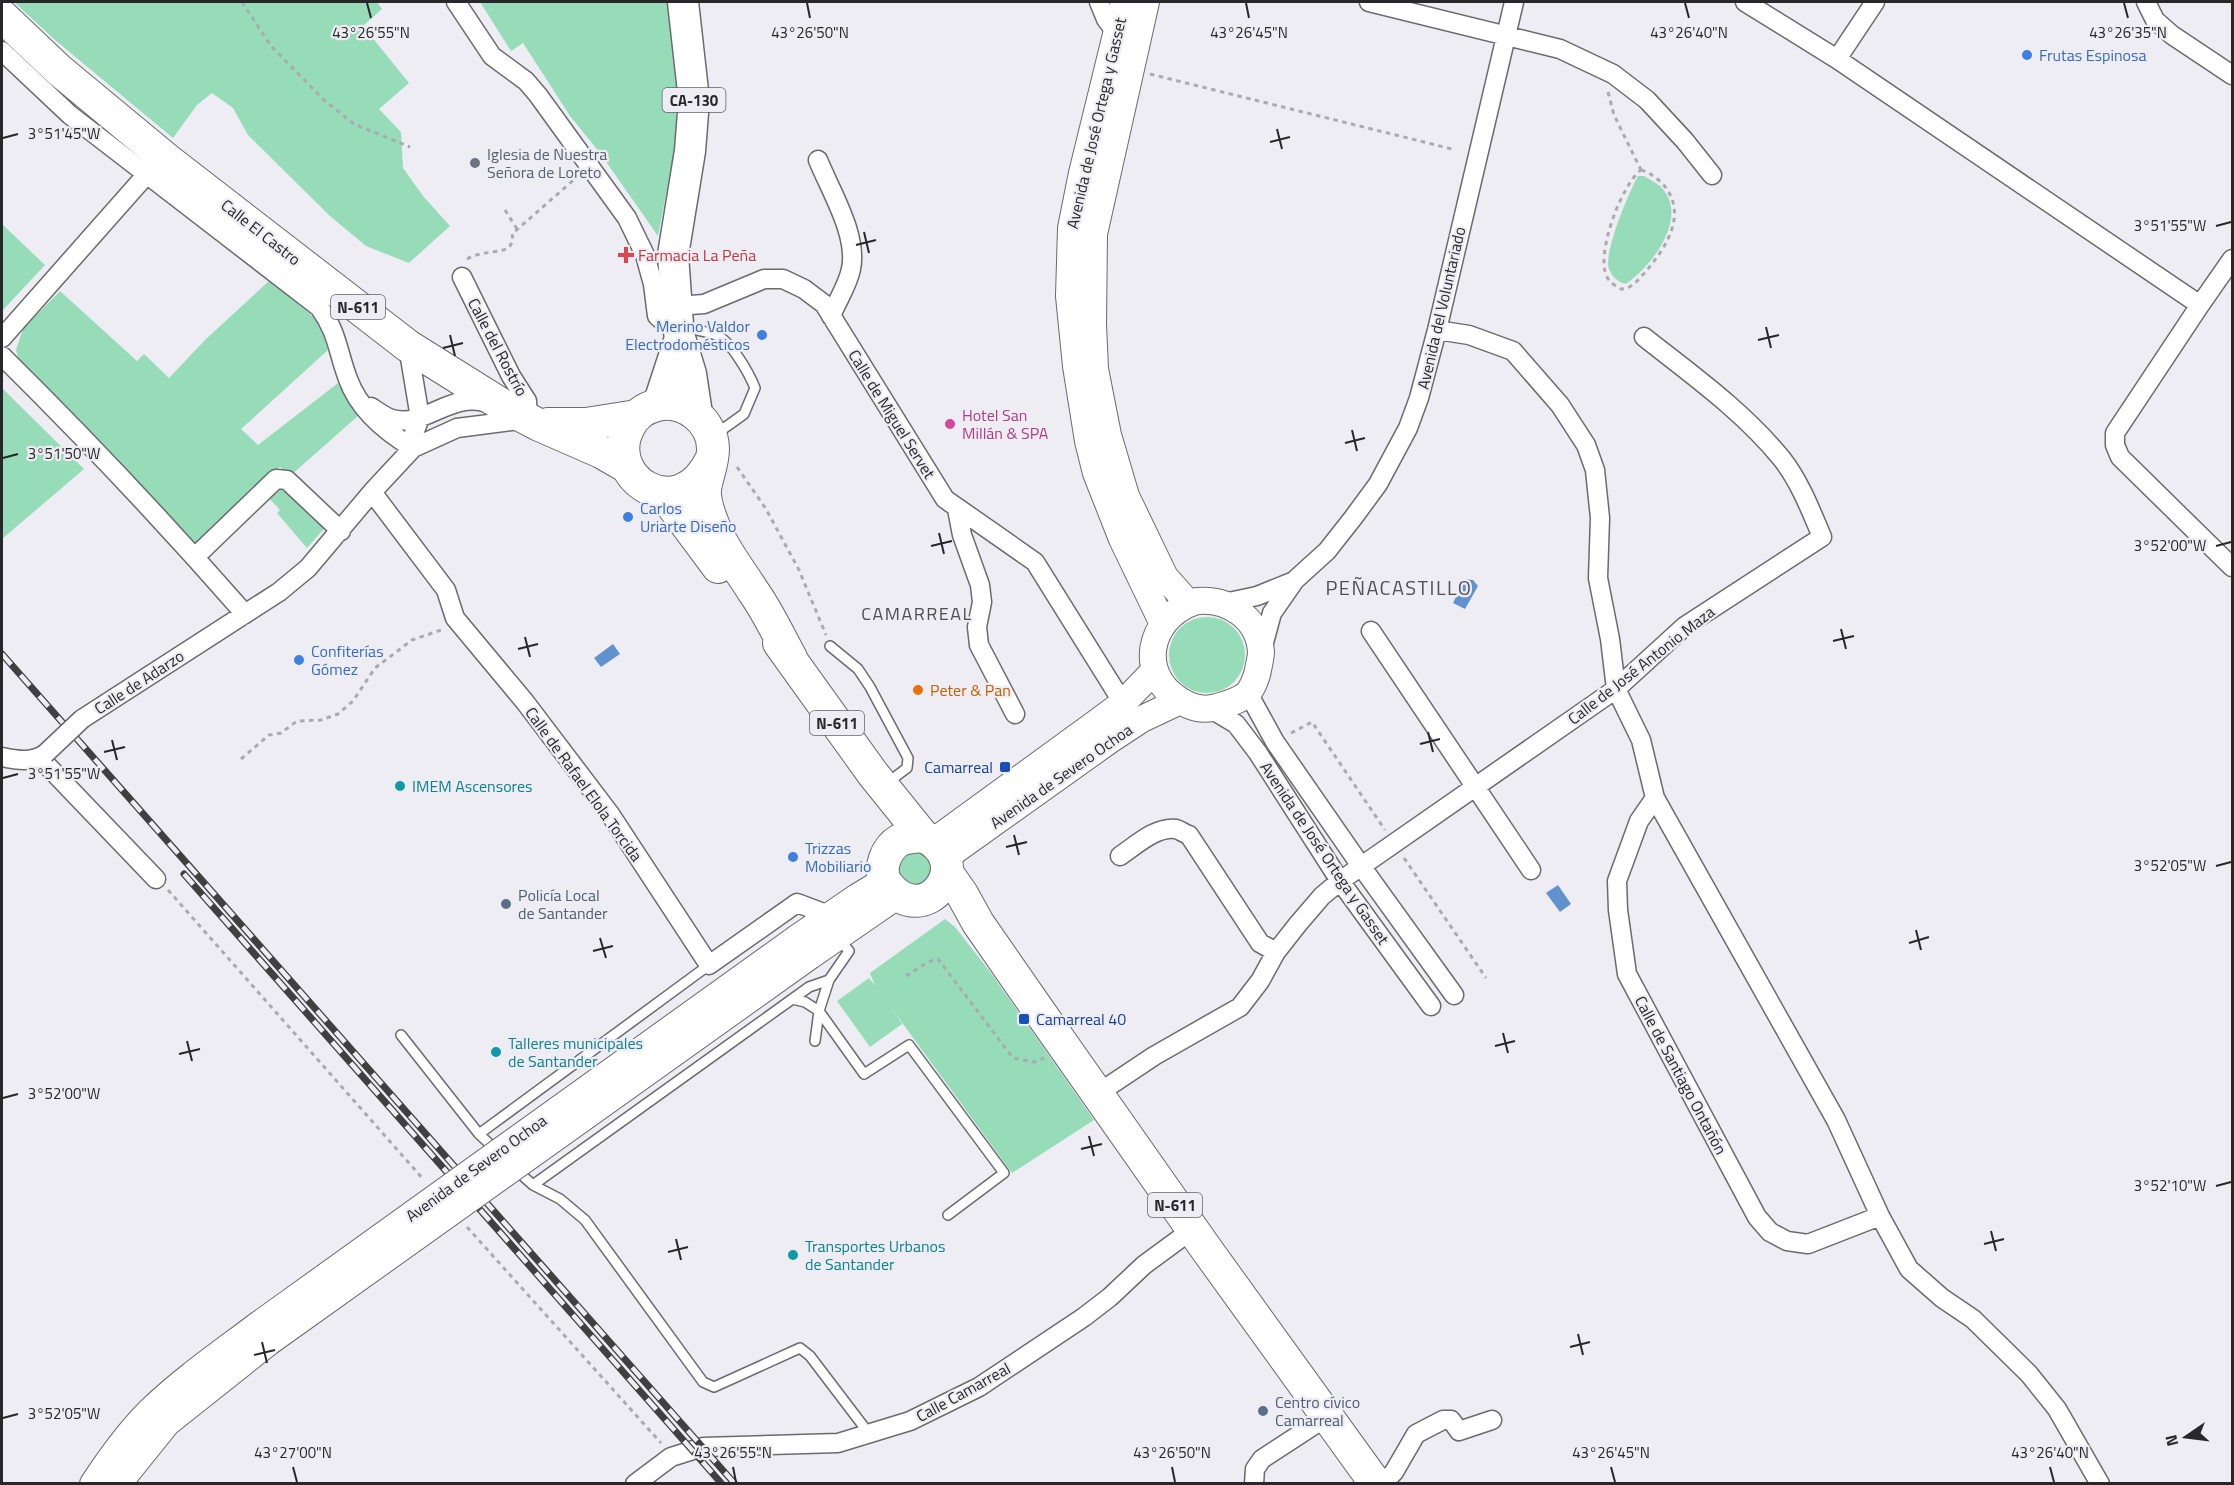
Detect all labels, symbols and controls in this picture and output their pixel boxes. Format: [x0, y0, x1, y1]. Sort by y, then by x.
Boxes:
street label: Avenida de José Ortega y Gasset [1060, 15, 1132, 231]
text: 43°26'55"N [332, 21, 410, 44]
text: 43°26'50"N [771, 21, 849, 44]
text: 43°26'45"N [1210, 21, 1288, 44]
text: 43°26'40"N [1650, 21, 1728, 44]
text: 43°26'35"N [2089, 21, 2167, 44]
place label: Frutas Espinosa [2039, 43, 2146, 67]
marker: Frutas Espinosa [2020, 48, 2034, 62]
road number: CA-130 [662, 88, 726, 112]
text: 3°51'45"W [28, 122, 100, 145]
place label: Iglesia de Nuestra Señora de Loreto [487, 142, 607, 184]
marker: Iglesia de Nuestra Señora de Loreto [468, 156, 482, 170]
street label: Calle El Castro [216, 193, 306, 271]
text: 3°51'55"W [2134, 214, 2206, 237]
street label: Avenida del Voluntariado [1411, 224, 1471, 392]
place label: Farmacia La Peña [638, 243, 756, 267]
marker: Farmacia La Peña [619, 248, 633, 262]
street label: Calle del Rostrío [462, 294, 534, 400]
road number: N-611 [331, 295, 385, 319]
place label: Merino Valdor Electrodomésticos [625, 314, 750, 356]
marker: Merino Valdor Electrodomésticos [755, 328, 769, 342]
street label: Calle de Miguel Servet [843, 345, 942, 484]
place label: Hotel San Millán & SPA [962, 403, 1049, 445]
marker: Hotel San Millán & SPA [943, 417, 957, 431]
text: 3°51'50"W [28, 442, 100, 465]
place label: Carlos Uriarte Diseño [640, 496, 737, 538]
marker: Carlos Uriarte Diseño [621, 510, 635, 524]
text: 3°52'00"W [2134, 534, 2206, 557]
district label: PEÑACASTILLO [1325, 572, 1473, 603]
district label: CAMARREAL [861, 600, 973, 627]
street label: Calle de José Antonio Maza [1562, 600, 1720, 730]
place label: Confiterías Gómez [311, 639, 384, 681]
street label: Calle de Adarzo [89, 644, 189, 720]
marker: Confiterías Gómez [292, 653, 306, 667]
place label: Peter & Pan [930, 678, 1011, 702]
marker: Peter & Pan [911, 683, 925, 697]
street label: Calle de Rafael Elola Torcida [520, 702, 648, 866]
road number: N-611 [810, 711, 864, 735]
street label: Avenida de Severo Ochoa [985, 718, 1137, 834]
place label: Camarreal [924, 755, 993, 779]
street label: Avenida de José Ortega y Gasset [1255, 757, 1396, 950]
marker: Camarreal [998, 760, 1012, 774]
text: 3°51'55"W [28, 762, 100, 785]
place label: IMEM Ascensores [412, 774, 533, 798]
marker: IMEM Ascensores [393, 779, 407, 793]
place label: Trizzas Mobiliario [805, 836, 871, 878]
marker: Trizzas Mobiliario [786, 850, 800, 864]
text: 3°52'05"W [2134, 854, 2206, 877]
place label: Policía Local de Santander [518, 883, 608, 925]
marker: Policía Local de Santander [499, 897, 513, 911]
street label: Calle de Santiago Ontañón [1629, 991, 1733, 1159]
place label: Camarreal 40 [1036, 1007, 1126, 1031]
marker: Camarreal 40 [1017, 1012, 1031, 1026]
place label: Talleres municipales de Santander [508, 1031, 643, 1073]
marker: Talleres municipales de Santander [489, 1045, 503, 1059]
text: 3°52'00"W [28, 1082, 100, 1105]
street label: Avenida de Severo Ochoa [400, 1109, 552, 1227]
text: 3°52'10"W [2134, 1174, 2206, 1197]
road number: N-611 [1148, 1193, 1202, 1217]
place label: Transportes Urbanos de Santander [805, 1234, 945, 1276]
marker: Transportes Urbanos de Santander [786, 1248, 800, 1262]
street label: Calle Camarreal [911, 1356, 1015, 1428]
place label: Centro cívico Camarreal [1275, 1390, 1360, 1432]
text: 3°52'05"W [28, 1402, 100, 1425]
marker: Centro cívico Camarreal [1256, 1404, 1270, 1418]
north arrow [2156, 1407, 2216, 1467]
text: N [2158, 1432, 2184, 1449]
text: 43°27'00"N [254, 1441, 332, 1464]
text: 43°26'55"N [694, 1441, 772, 1464]
text: 43°26'50"N [1133, 1441, 1211, 1464]
text: 43°26'45"N [1572, 1441, 1650, 1464]
text: 43°26'40"N [2011, 1441, 2089, 1464]

